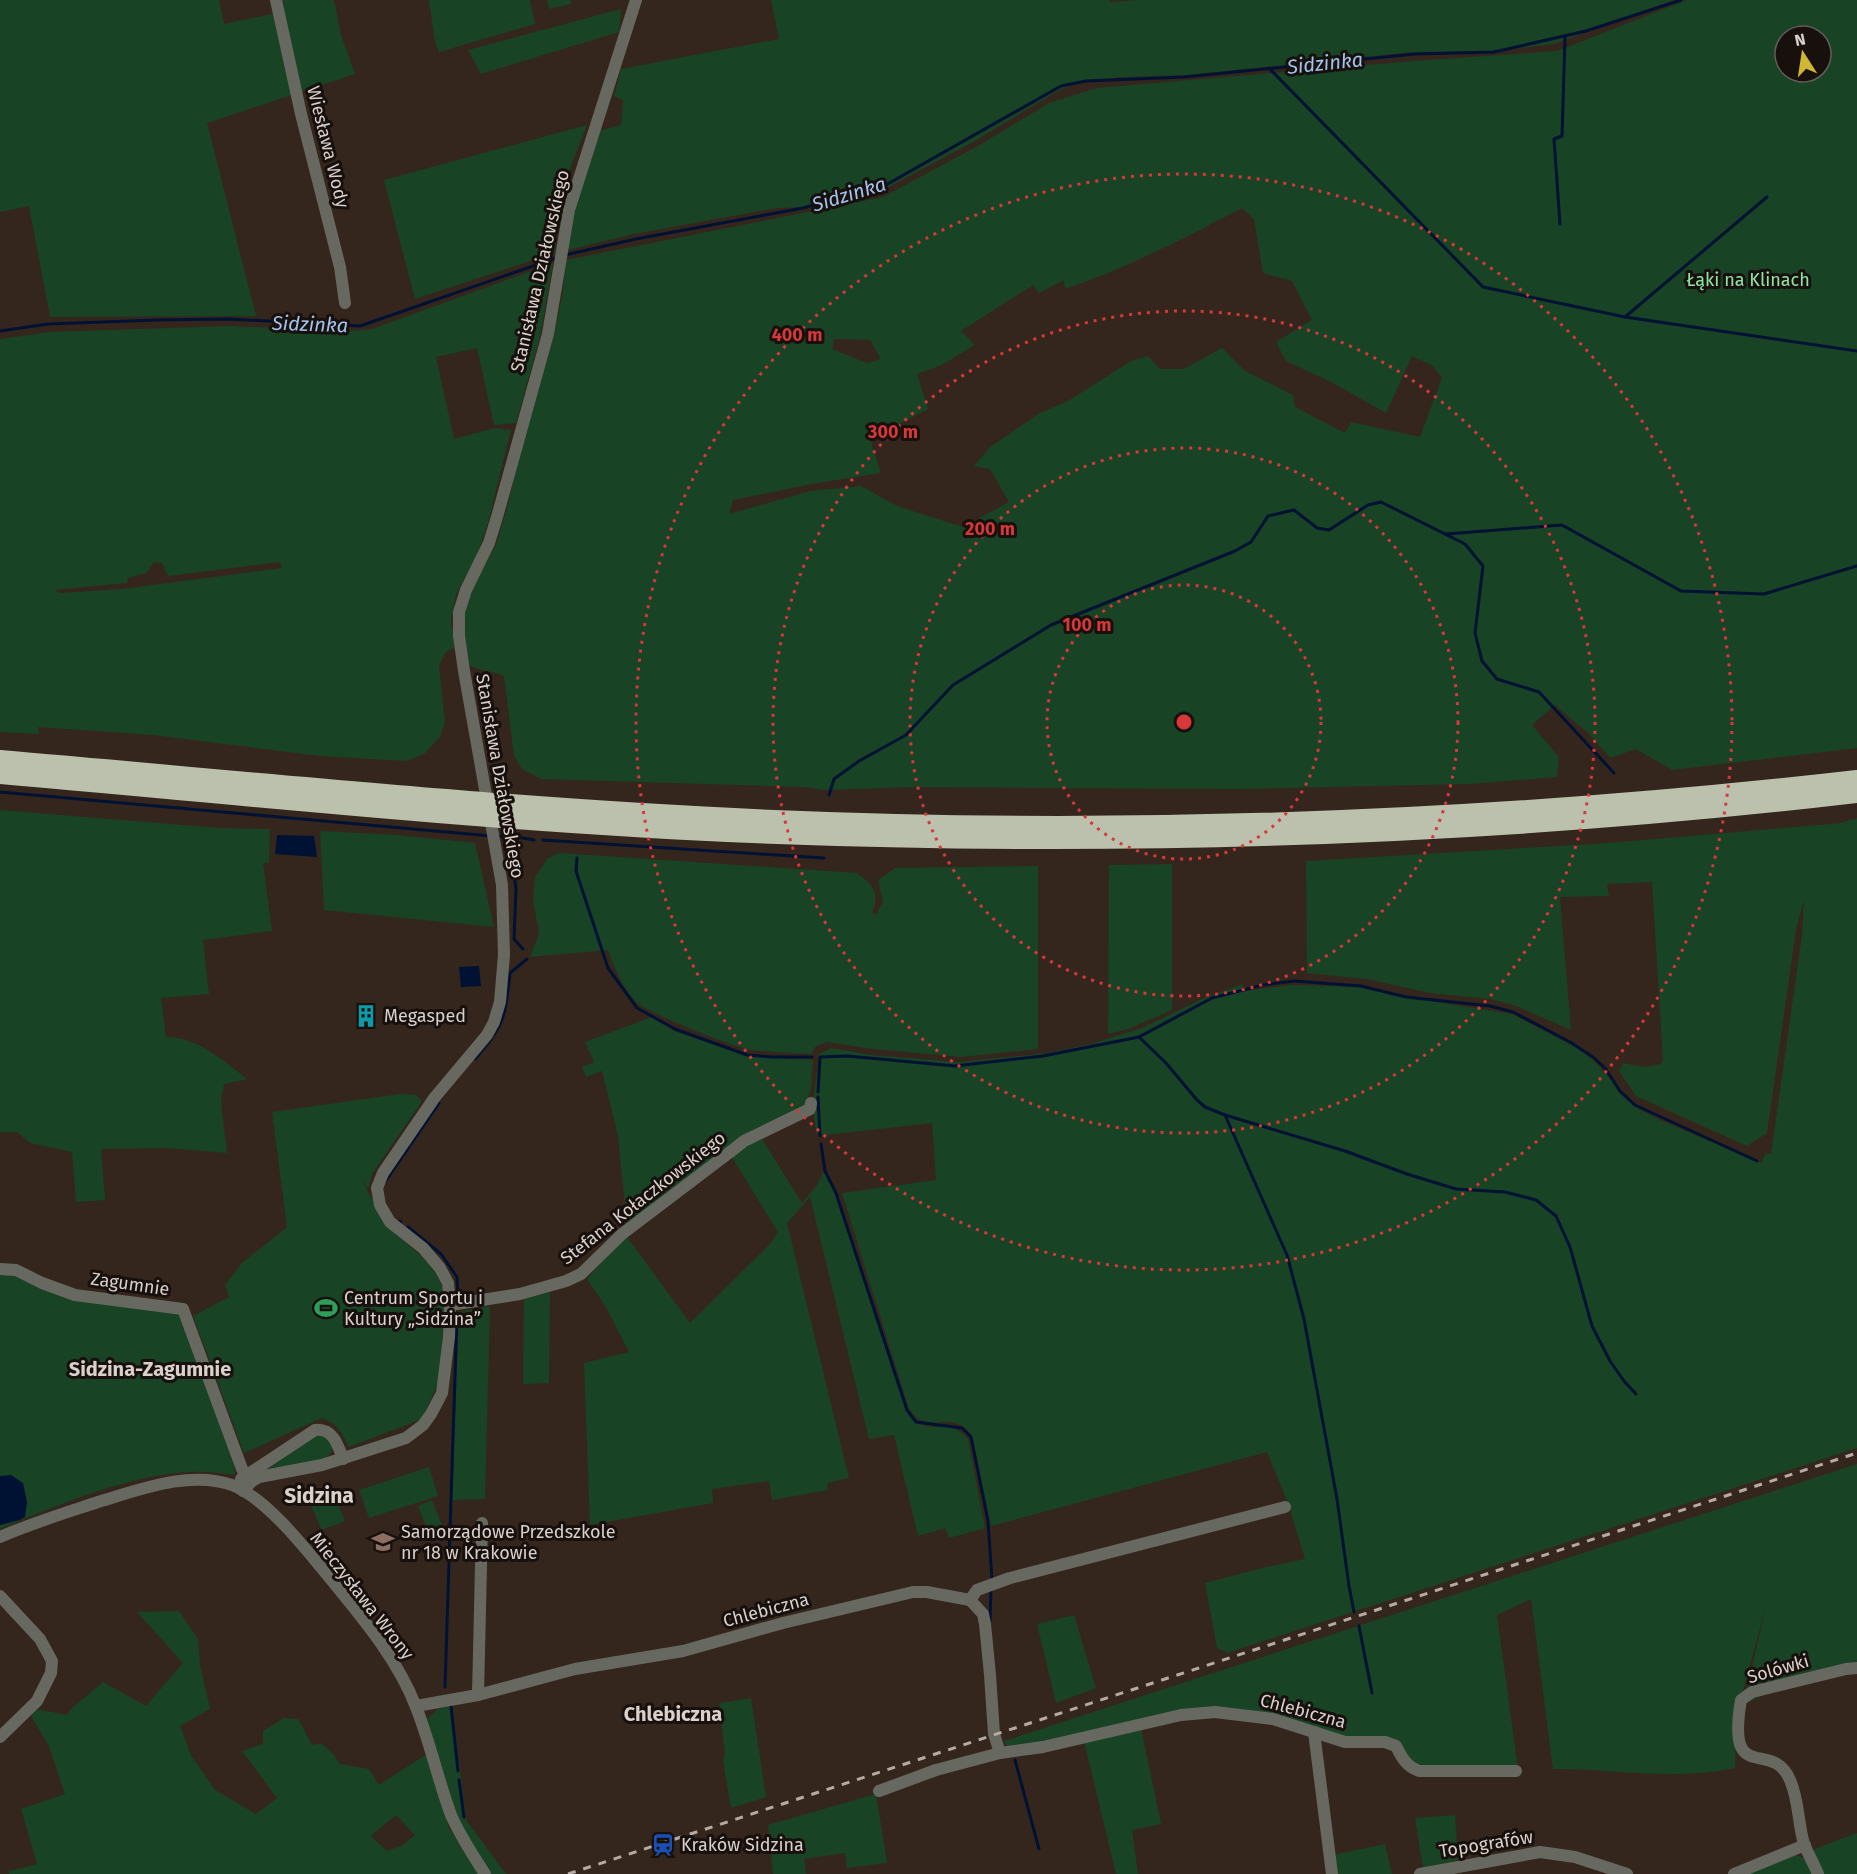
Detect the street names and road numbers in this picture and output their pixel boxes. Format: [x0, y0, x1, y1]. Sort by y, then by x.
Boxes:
street label: Wiesława Wody [302, 84, 354, 211]
street label: Stanisława Działowskiego [506, 168, 574, 374]
street label: Stanisława Działowskiego [471, 672, 529, 880]
street label: Stefana Kołaczkowskiego [556, 1127, 730, 1269]
street label: Zagumnie [89, 1268, 171, 1300]
street label: Mieczysława Wrony [305, 1528, 419, 1664]
street label: Chlebiczna [721, 1588, 811, 1632]
street label: Solówki [1745, 1650, 1811, 1688]
street label: Chlebiczna [1258, 1689, 1348, 1733]
street label: Topografów [1437, 1826, 1535, 1862]

